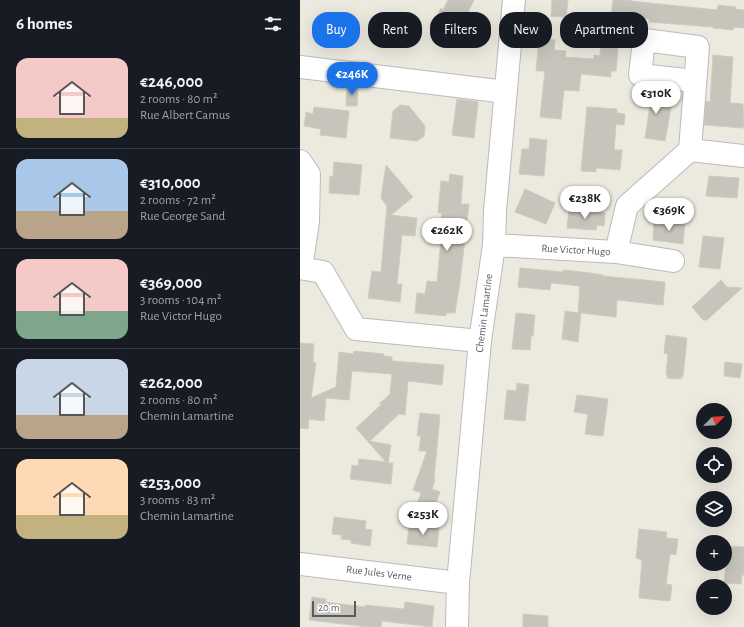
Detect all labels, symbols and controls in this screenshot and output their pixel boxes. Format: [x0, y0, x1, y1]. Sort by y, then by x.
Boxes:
chip: Buy [312, 12, 360, 48]
chip: Rent [368, 12, 422, 48]
chip: Filters [430, 12, 491, 48]
chip: New [499, 12, 552, 48]
chip: Apartment [560, 12, 648, 48]
icon: filters [262, 13, 284, 35]
text: 6 homes [16, 15, 72, 32]
pin: €246K [324, 62, 380, 96]
text: €246K [336, 68, 368, 81]
text: €246,000 [140, 73, 203, 90]
icon: home [48, 74, 96, 122]
pin: €310K [628, 81, 684, 115]
text: €310K [641, 87, 671, 100]
text: 2 rooms · 80 m² [140, 93, 217, 106]
text: Rue Albert Camus [140, 109, 230, 122]
text: €310,000 [140, 174, 201, 191]
icon: home [48, 175, 96, 223]
pin: €238K [557, 186, 613, 220]
text: €238K [569, 192, 601, 205]
text: 2 rooms · 72 m² [140, 194, 216, 207]
pin: €369K [641, 198, 697, 232]
text: €369K [653, 204, 685, 217]
text: Rue George Sand [140, 210, 225, 223]
pin: €262K [419, 218, 475, 252]
text: €262K [431, 224, 463, 237]
street label: Rue Victor Hugo [541, 243, 611, 257]
street label: Chemin Lamartine [474, 273, 494, 353]
text: €369,000 [140, 274, 202, 291]
icon: home [48, 275, 96, 323]
text: 3 rooms · 104 m² [140, 294, 221, 307]
text: Rue Victor Hugo [140, 310, 222, 323]
text: €262,000 [140, 374, 203, 391]
icon: home [48, 375, 96, 423]
text: 2 rooms · 80 m² [140, 394, 217, 407]
north arrow [696, 403, 732, 439]
map controls [696, 403, 732, 615]
text: Chemin Lamartine [140, 410, 234, 423]
button: locate [696, 447, 732, 483]
text: €253,000 [140, 474, 201, 491]
icon: home [48, 475, 96, 523]
button: layers [696, 491, 732, 527]
text: 3 rooms · 83 m² [140, 494, 215, 507]
pin: €253K [395, 502, 451, 536]
text: €253K [407, 508, 439, 521]
text: Chemin Lamartine [140, 510, 234, 523]
button: + [696, 535, 732, 571]
street label: Rue Jules Verne [346, 564, 412, 582]
button: − [696, 579, 732, 615]
scale bar [312, 599, 356, 618]
text: 20 m [318, 602, 339, 613]

